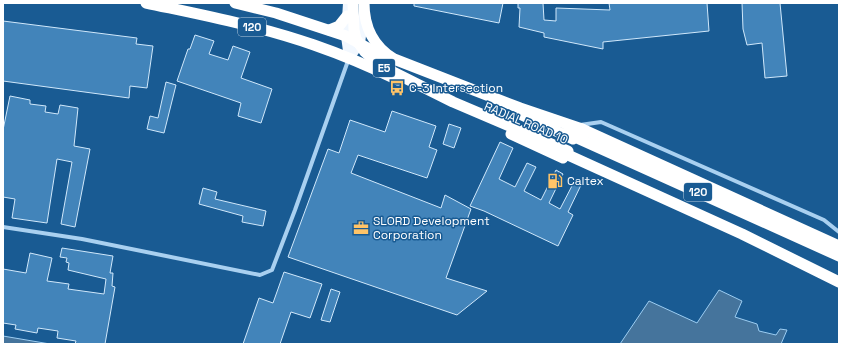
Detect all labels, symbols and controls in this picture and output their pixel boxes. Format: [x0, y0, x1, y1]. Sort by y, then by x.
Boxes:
road number: 120 [238, 18, 266, 36]
road number: E5 [373, 59, 395, 77]
bus stop icon: C-3 Intersection [388, 79, 406, 97]
place label: C-3 Intersection [409, 80, 503, 96]
street label: RADIAL ROAD 10 [482, 98, 570, 148]
fuel station icon: Caltex [546, 172, 564, 190]
place label: Caltex [567, 173, 604, 189]
road number: 120 [684, 183, 712, 201]
place label: SLORD Development Corporation [373, 213, 490, 243]
office icon: SLORD Development Corporation [352, 219, 370, 237]

